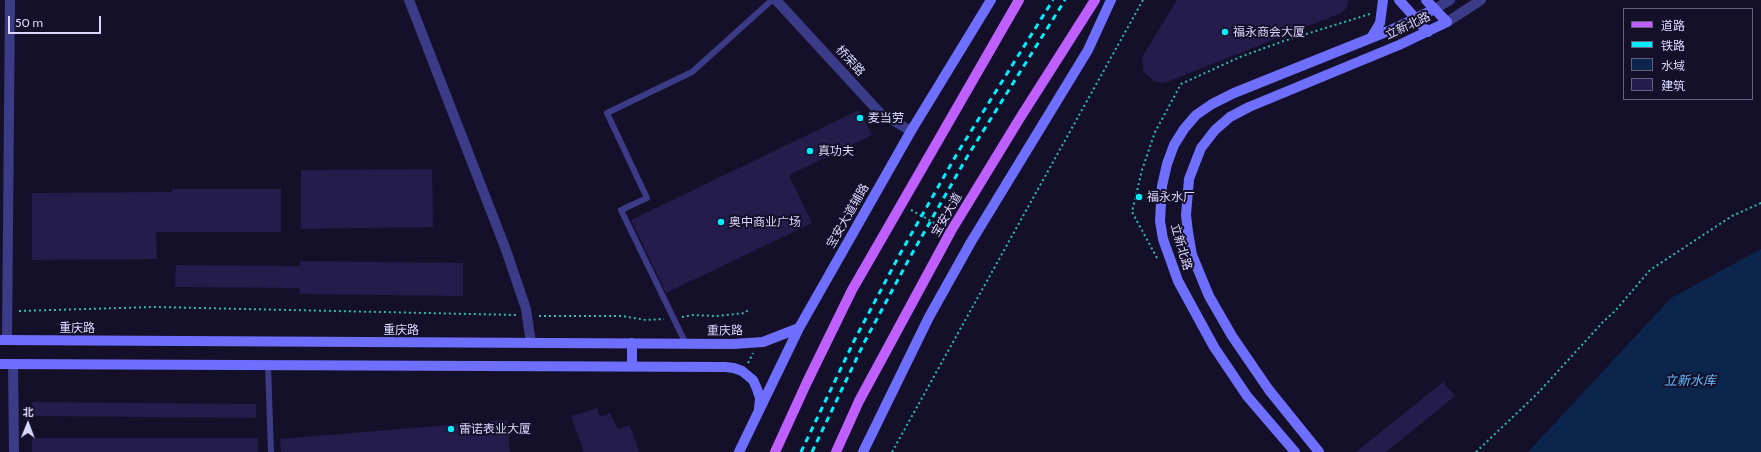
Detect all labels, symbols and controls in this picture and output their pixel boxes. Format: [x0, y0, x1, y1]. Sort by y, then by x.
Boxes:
scale bar [10, 8, 103, 34]
legend [1623, 8, 1753, 100]
street label: 立新北路 [1383, 9, 1433, 43]
text: 50 m [15, 15, 43, 30]
text: 道路 [1661, 18, 1685, 33]
place label: 福永商会大厦 [1233, 25, 1305, 39]
marker: 福永商会大厦 [1220, 27, 1230, 37]
text: 铁路 [1661, 38, 1685, 53]
street label: 桥荣路 [833, 43, 867, 79]
text: 水域 [1661, 58, 1685, 73]
text: 建筑 [1661, 78, 1685, 93]
place label: 麦当劳 [868, 111, 904, 125]
marker: 麦当劳 [855, 113, 865, 123]
place label: 真功夫 [818, 144, 854, 158]
marker: 真功夫 [805, 146, 815, 156]
street label: 宝安大道辅路 [824, 181, 872, 251]
place label: 福永水厂 [1147, 190, 1195, 204]
street label: 宝安大道 [929, 191, 965, 239]
marker: 福永水厂 [1134, 192, 1144, 202]
place label: 奥中商业广场 [729, 215, 801, 229]
marker: 奥中商业广场 [716, 217, 726, 227]
street label: 立新北路 [1167, 222, 1195, 272]
street label: 重庆路 [59, 321, 95, 335]
street label: 重庆路 [383, 323, 419, 337]
street label: 重庆路 [707, 323, 743, 339]
water label: 立新水库 [1664, 373, 1716, 389]
north arrow [8, 404, 48, 444]
text: 北 [23, 405, 34, 419]
place label: 雷诺表业大厦 [459, 422, 531, 436]
marker: 雷诺表业大厦 [446, 424, 456, 434]

